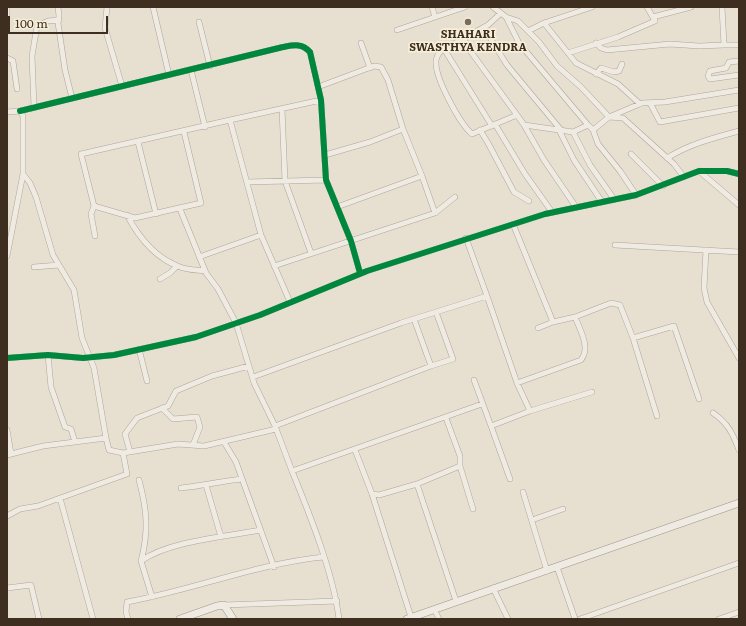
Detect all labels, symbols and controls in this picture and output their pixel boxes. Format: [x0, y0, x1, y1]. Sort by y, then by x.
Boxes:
scale bar [10, 8, 110, 34]
text: 100 m [15, 14, 48, 32]
marker: SHAHARI SWASTHYA KENDRA [463, 17, 473, 27]
place label: SHAHARI SWASTHYA KENDRA [409, 28, 527, 54]

